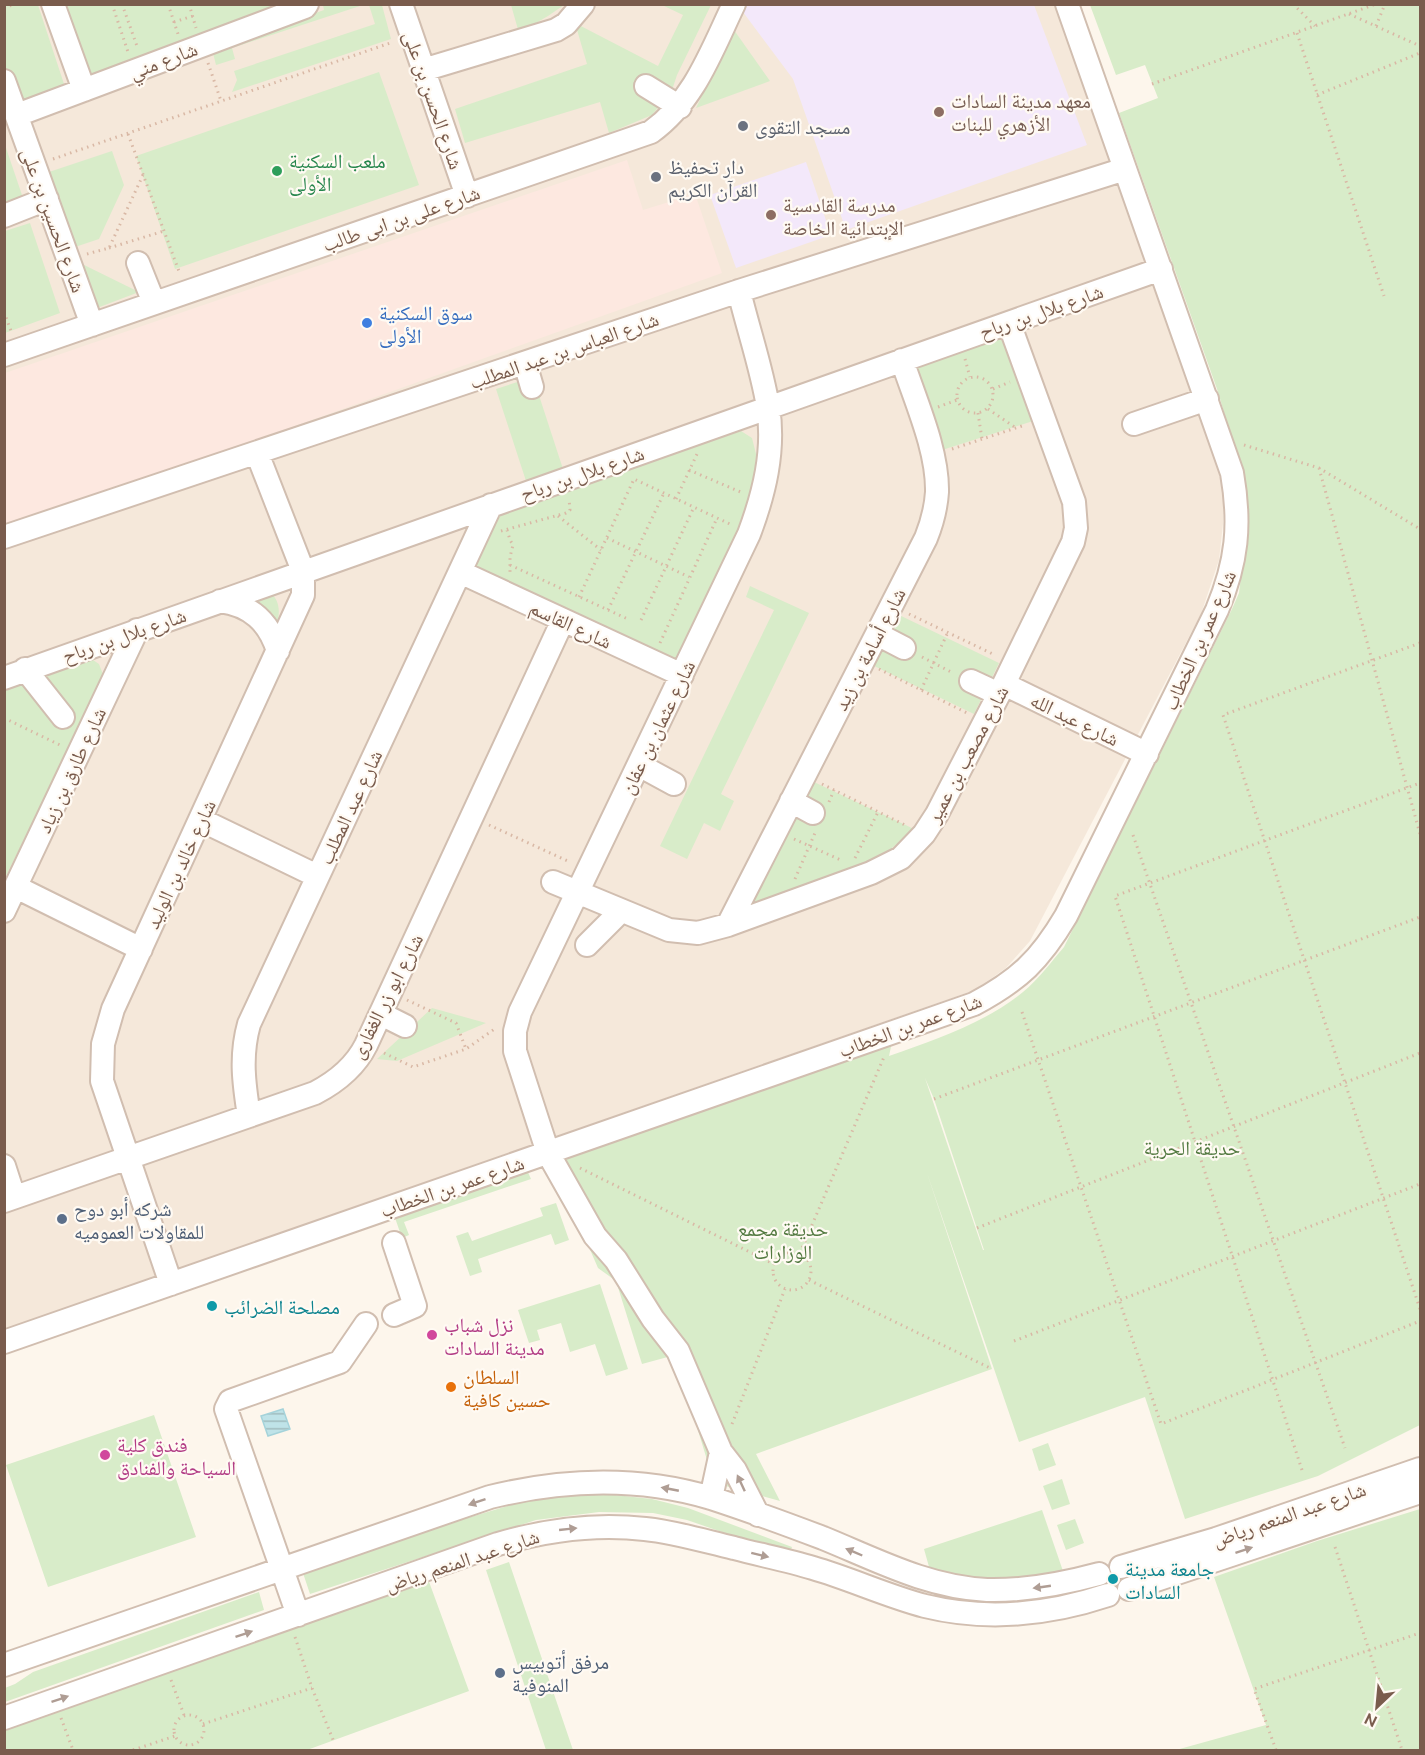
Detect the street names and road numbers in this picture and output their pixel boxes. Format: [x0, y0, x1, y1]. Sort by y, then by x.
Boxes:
street label: شارع الحسن بن على [398, 28, 468, 173]
street label: شارع مني [126, 36, 202, 88]
street label: شارع الحسين بن على [15, 145, 91, 296]
street label: شارع على بن ابى طالب [319, 180, 483, 258]
street label: شارع بلال بن رباح [976, 279, 1107, 345]
street label: شارع العباس بن عبد المطلب [466, 307, 662, 395]
street label: شارع بلال بن رباح [517, 441, 648, 507]
street label: شارع عمر بن الخطاب [1158, 566, 1242, 714]
street label: شارع أسامة بن زيد [828, 584, 911, 715]
street label: شارع القاسم [525, 595, 616, 656]
street label: شارع بلال بن رباح [59, 603, 190, 669]
street label: شارع عثمان بن عفان [615, 656, 701, 798]
street label: شارع مصعب بن عمير [921, 682, 1015, 828]
street label: شارع عبد الله [1026, 688, 1123, 752]
street label: شارع طارق بن زياد [32, 704, 112, 837]
street label: شارع عبد المطلب [313, 746, 388, 869]
street label: شارع خالد بن الوليد [140, 796, 222, 933]
street label: شارع ابو زر الغفارى [345, 930, 429, 1063]
street label: شارع عمر بن الخطاب [835, 988, 985, 1063]
street label: شارع عمر بن الخطاب [377, 1151, 528, 1223]
street label: شارع عبد المنعم رياض [1209, 1477, 1370, 1554]
street label: شارع عبد المنعم رياض [382, 1524, 543, 1599]

